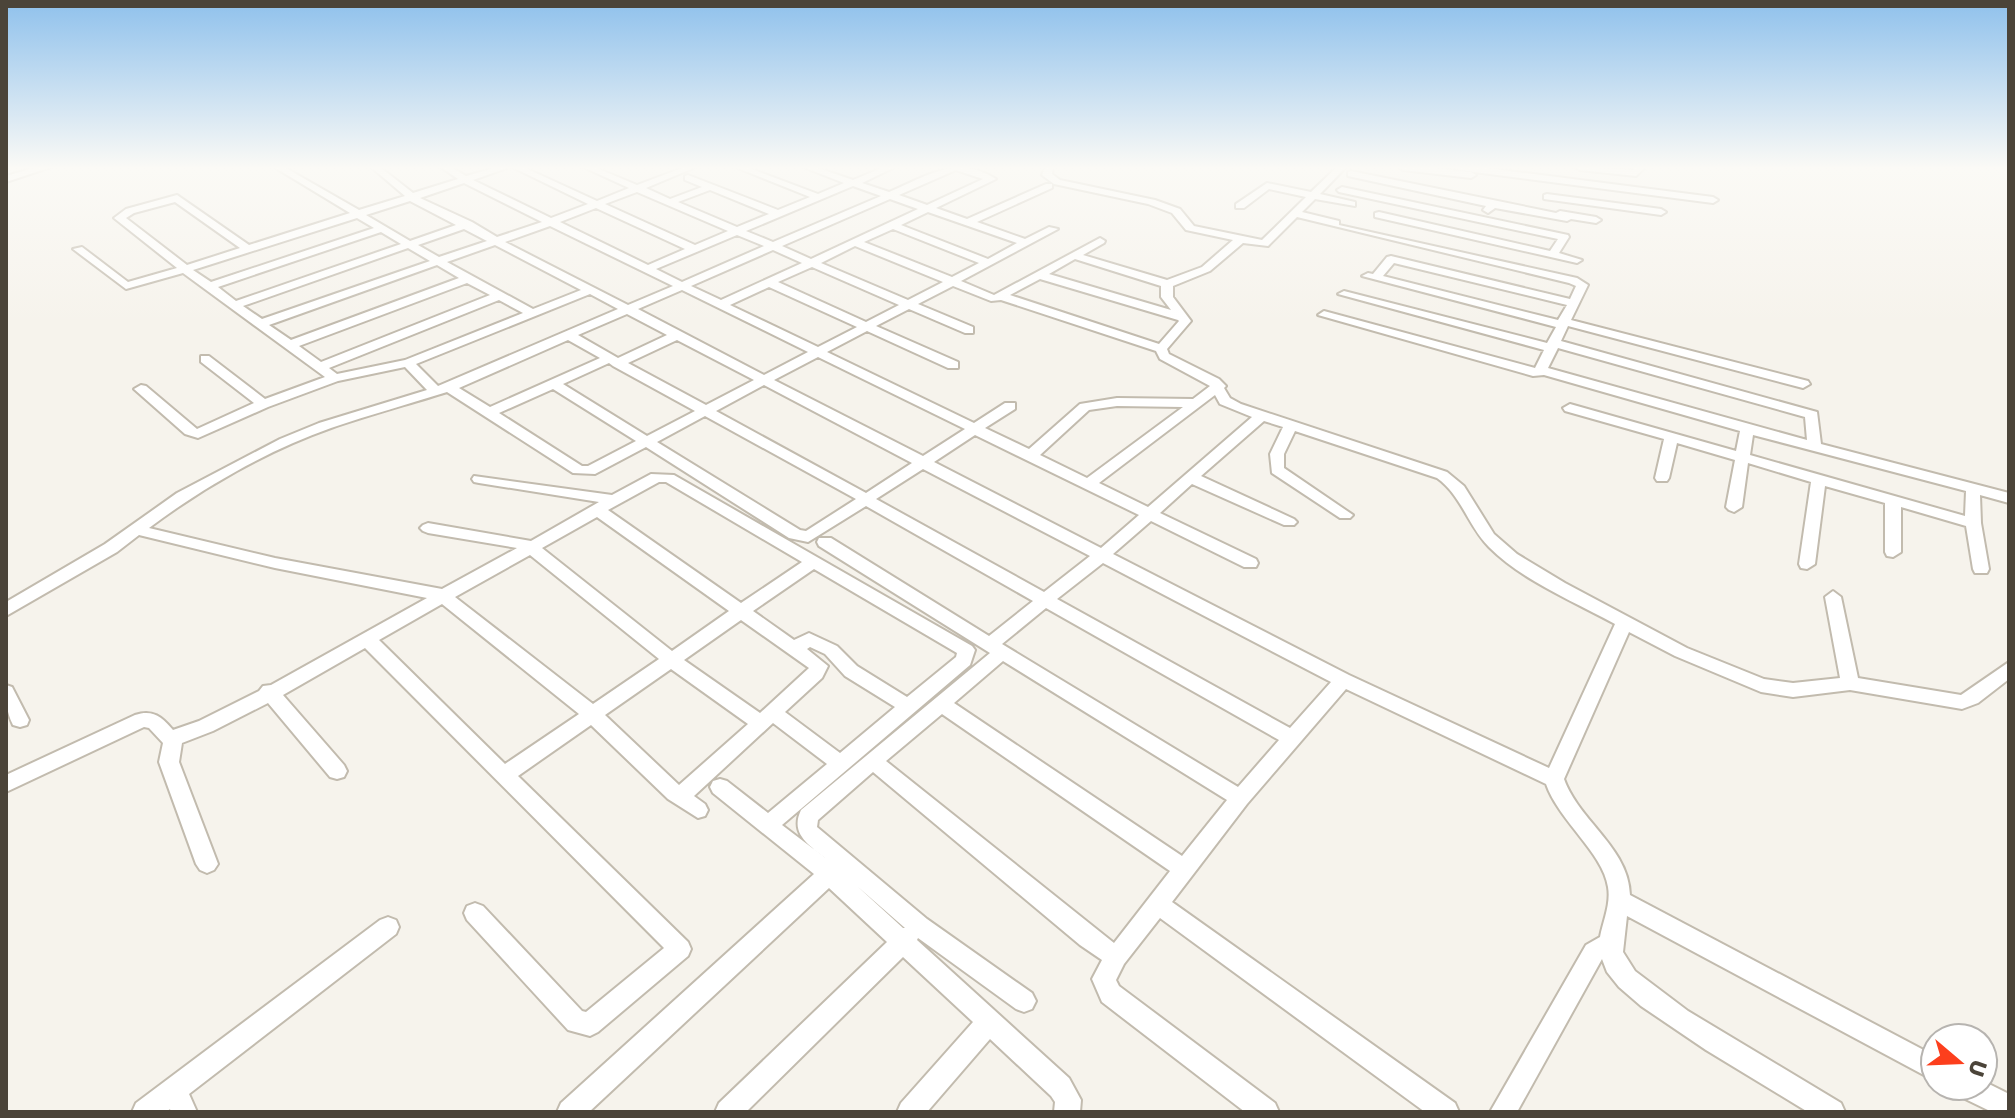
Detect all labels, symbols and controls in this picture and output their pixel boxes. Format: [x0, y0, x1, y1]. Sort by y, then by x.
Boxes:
north arrow [1919, 1022, 1999, 1102]
text: U [1962, 1056, 1993, 1080]

